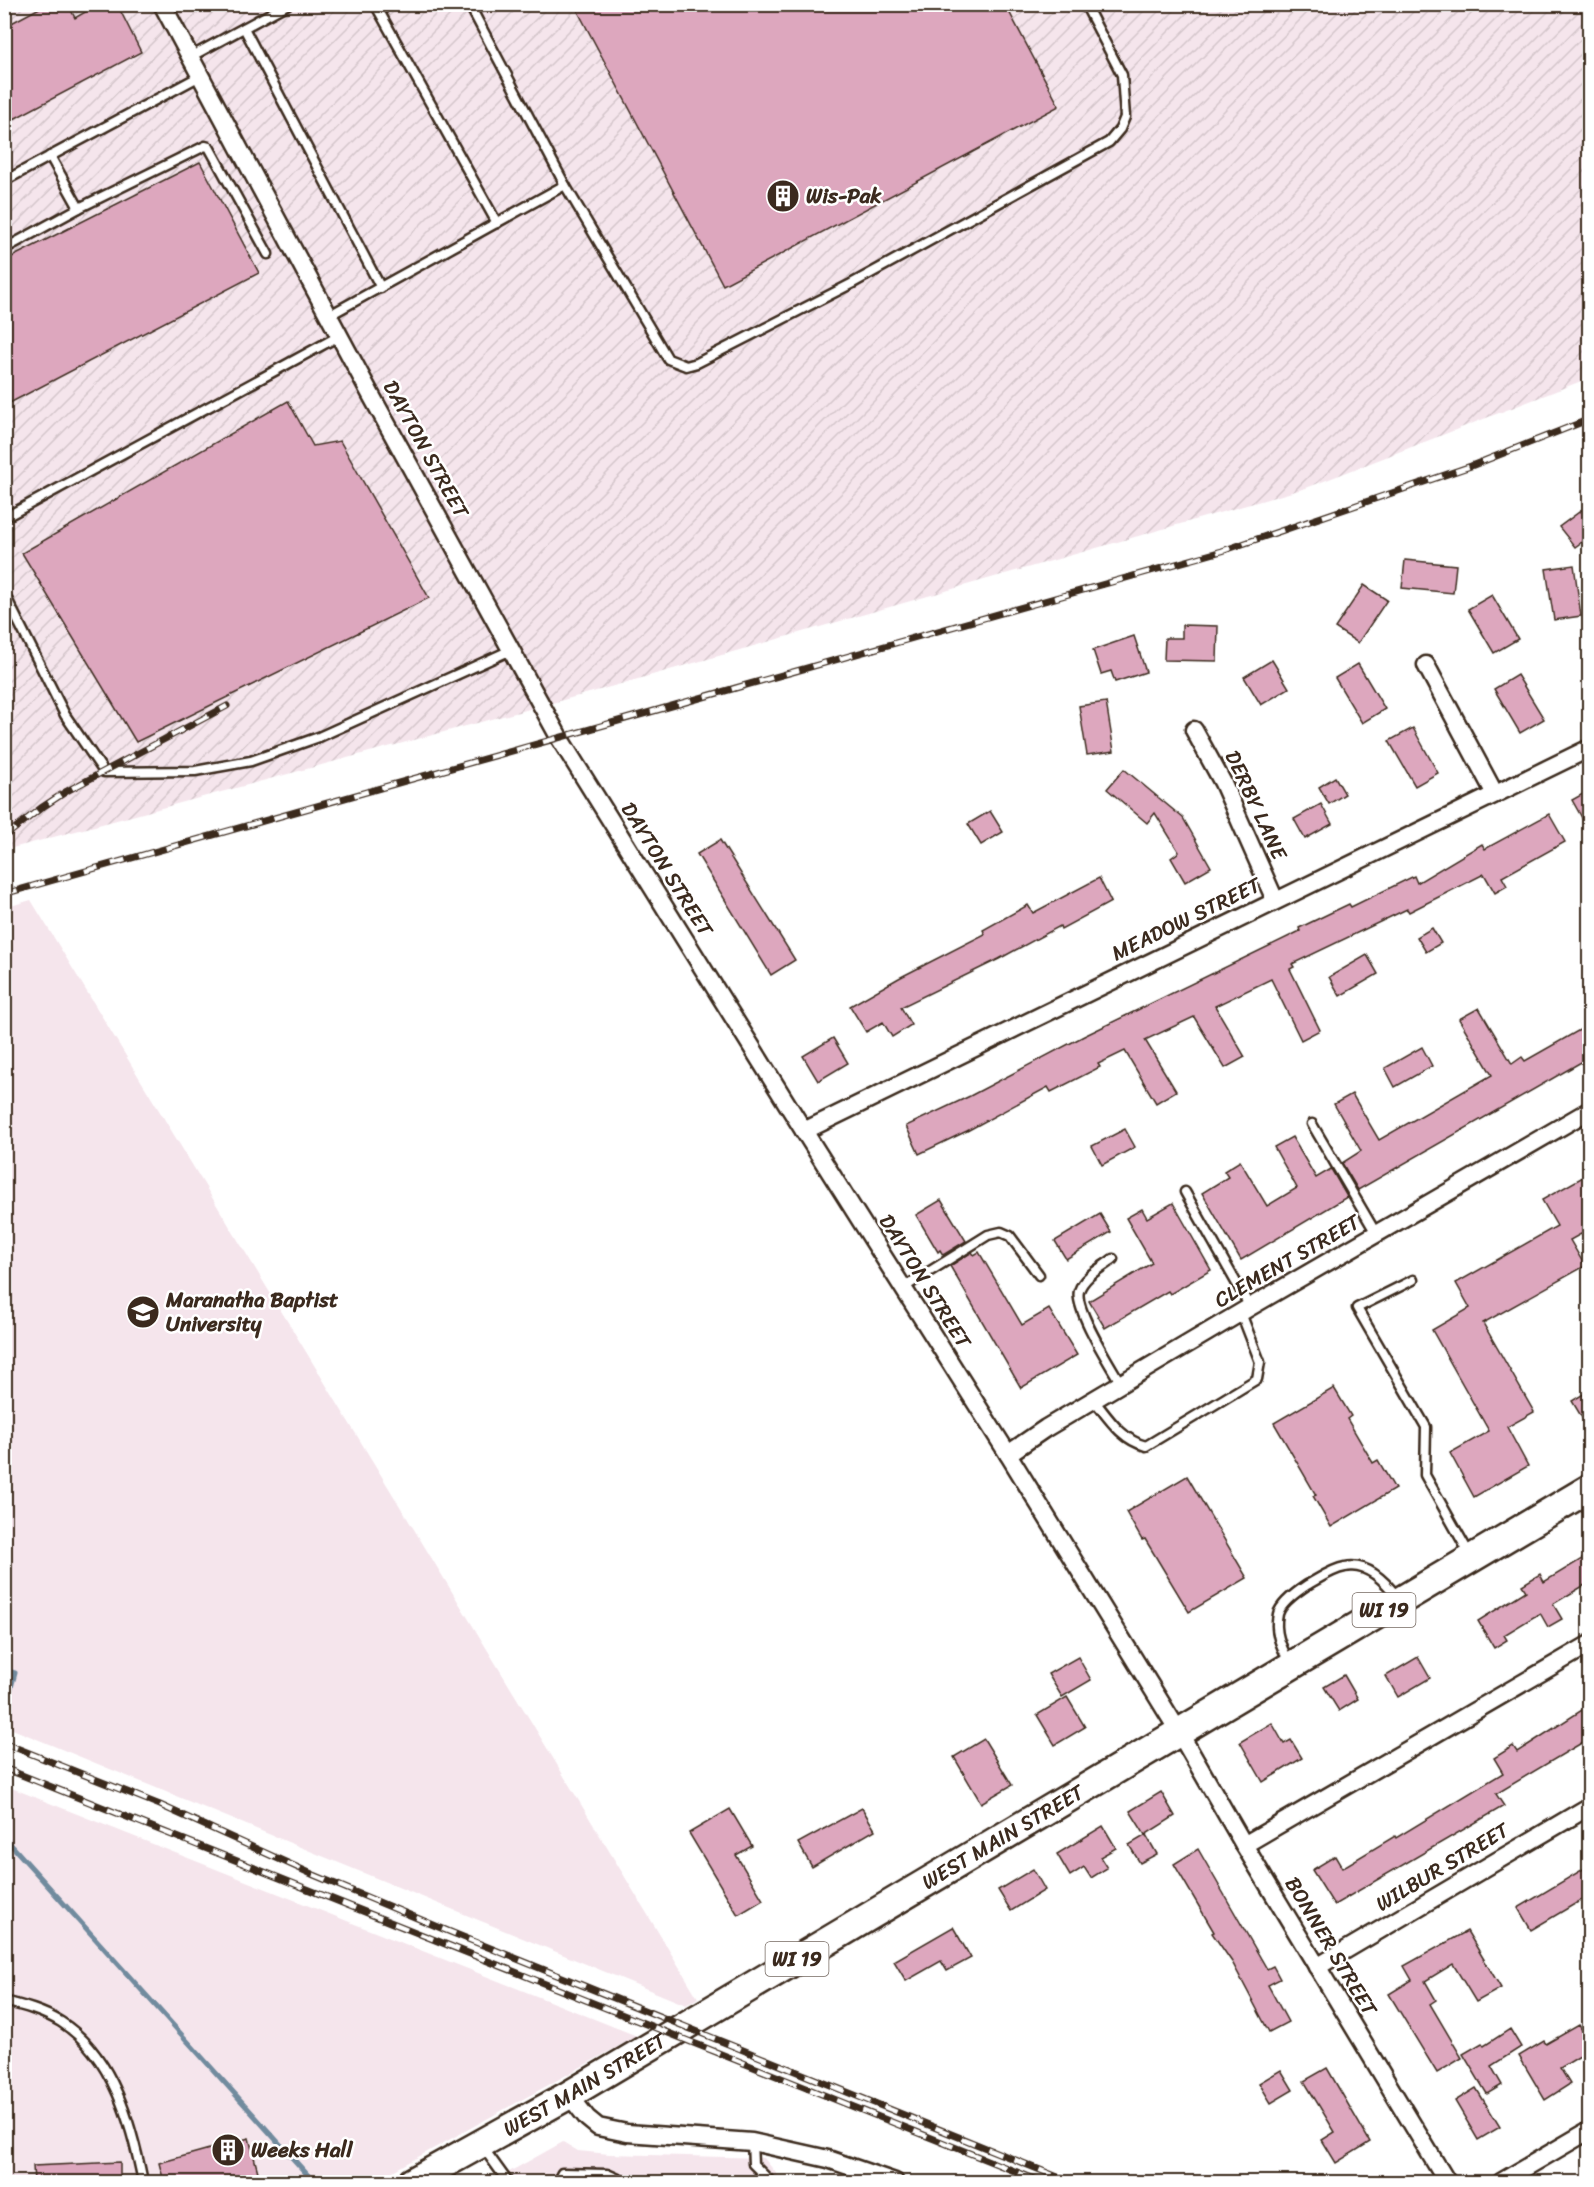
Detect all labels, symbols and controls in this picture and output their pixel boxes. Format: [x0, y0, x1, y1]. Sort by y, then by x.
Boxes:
place label: Wis-Pak [806, 177, 882, 215]
building icon: Wis-Pak [765, 178, 801, 214]
street label: DAYTON STREET [372, 373, 481, 527]
street label: DERBY LANE [1214, 744, 1299, 867]
street label: DAYTON STREET [610, 794, 725, 945]
street label: MEADOW STREET [1105, 866, 1269, 972]
street label: CLEMENT STREET [1207, 1203, 1369, 1318]
street label: DAYTON STREET [868, 1206, 983, 1357]
place label: Maranatha Baptist University [165, 1281, 339, 1343]
school or university icon: Maranatha Baptist University [125, 1294, 161, 1330]
road number: WI 19 [1352, 1593, 1416, 1627]
street label: WEST MAIN STREET [914, 1773, 1093, 1900]
street label: WILBUR STREET [1368, 1811, 1518, 1922]
street label: BONNER STREET [1274, 1869, 1389, 2025]
road number: WI 19 [766, 1942, 828, 1976]
street label: WEST MAIN STREET [496, 2021, 675, 2147]
place label: Weeks Hall [251, 2131, 353, 2169]
building icon: Weeks Hall [210, 2132, 246, 2168]

